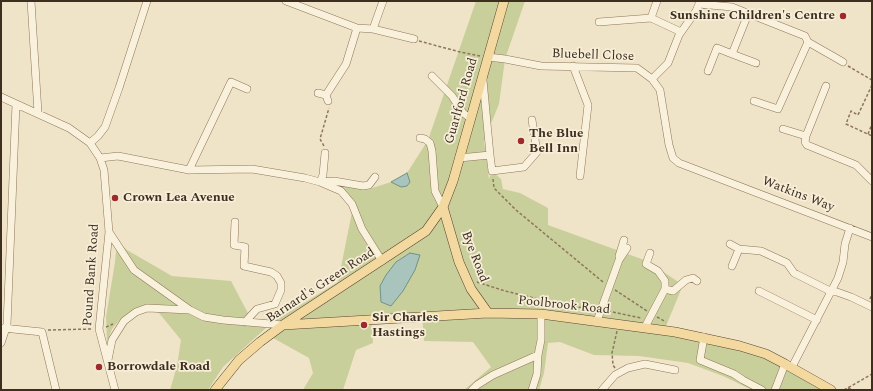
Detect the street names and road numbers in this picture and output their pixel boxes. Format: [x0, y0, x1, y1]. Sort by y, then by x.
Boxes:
street label: Bluebell Close [551, 47, 635, 65]
street label: Guarlford Road [442, 56, 482, 146]
street label: Watkins Way [760, 174, 836, 216]
street label: Pound Bank Road [81, 223, 103, 327]
street label: Bye Road [457, 229, 491, 285]
street label: Barnard's Green Road [264, 245, 378, 327]
street label: Poolbrook Road [517, 293, 611, 319]

